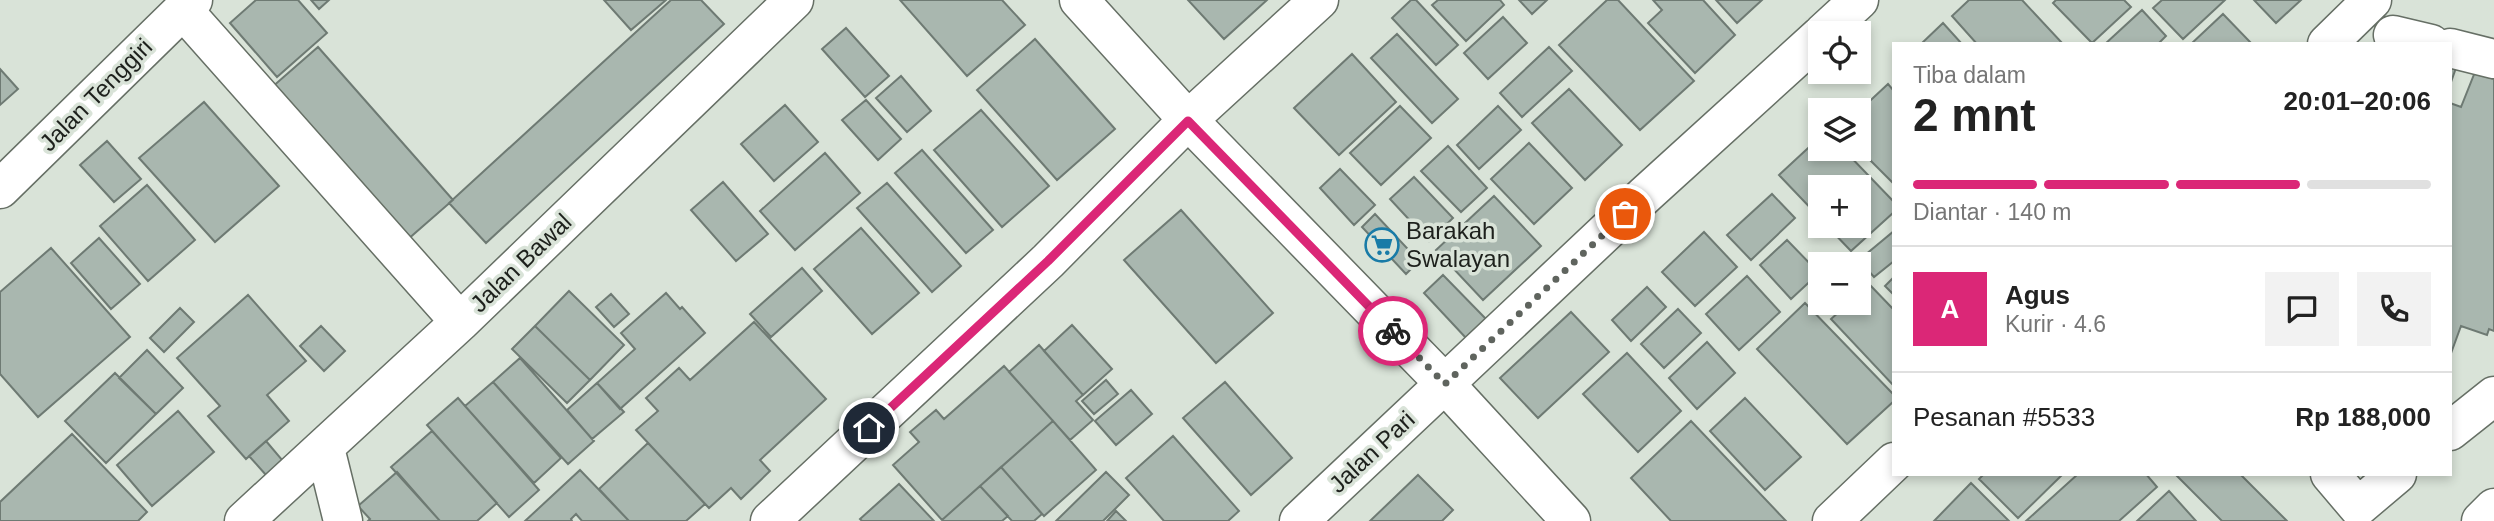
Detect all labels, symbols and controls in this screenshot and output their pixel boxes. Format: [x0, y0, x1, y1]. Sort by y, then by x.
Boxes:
map controls [1808, 21, 1871, 315]
button: locate [1808, 21, 1871, 84]
street label: Jalan Tenggiri [34, 33, 157, 156]
text: Tiba dalam [1913, 62, 2026, 88]
text: 20:01–20:06 [2284, 86, 2431, 116]
text: 2 mnt [1913, 89, 2036, 141]
button: layers [1808, 98, 1871, 161]
button: + [1808, 175, 1871, 238]
pin [1595, 184, 1655, 244]
icon: bag [1606, 195, 1644, 233]
text: Diantar · 140 m [1913, 199, 2072, 225]
street label: Jalan Bawal [465, 208, 577, 317]
place label: Barakah Swalayan [1406, 217, 1510, 272]
supermarket icon: Barakah Swalayan [1363, 226, 1401, 264]
button: − [1808, 252, 1871, 315]
button: chat [2265, 272, 2339, 346]
button: phone [2357, 272, 2431, 346]
text: Agus [2005, 280, 2070, 310]
text: A [1941, 294, 1959, 324]
courier [1358, 296, 1428, 366]
text: Kurir · 4.6 [2005, 311, 2106, 337]
icon: bike [1374, 312, 1412, 350]
pin [839, 398, 899, 458]
text: Pesanan #5533 [1913, 402, 2095, 432]
text: Rp 188,000 [2295, 402, 2431, 432]
street label: Jalan Pari [1323, 405, 1420, 498]
icon: home [850, 409, 888, 447]

